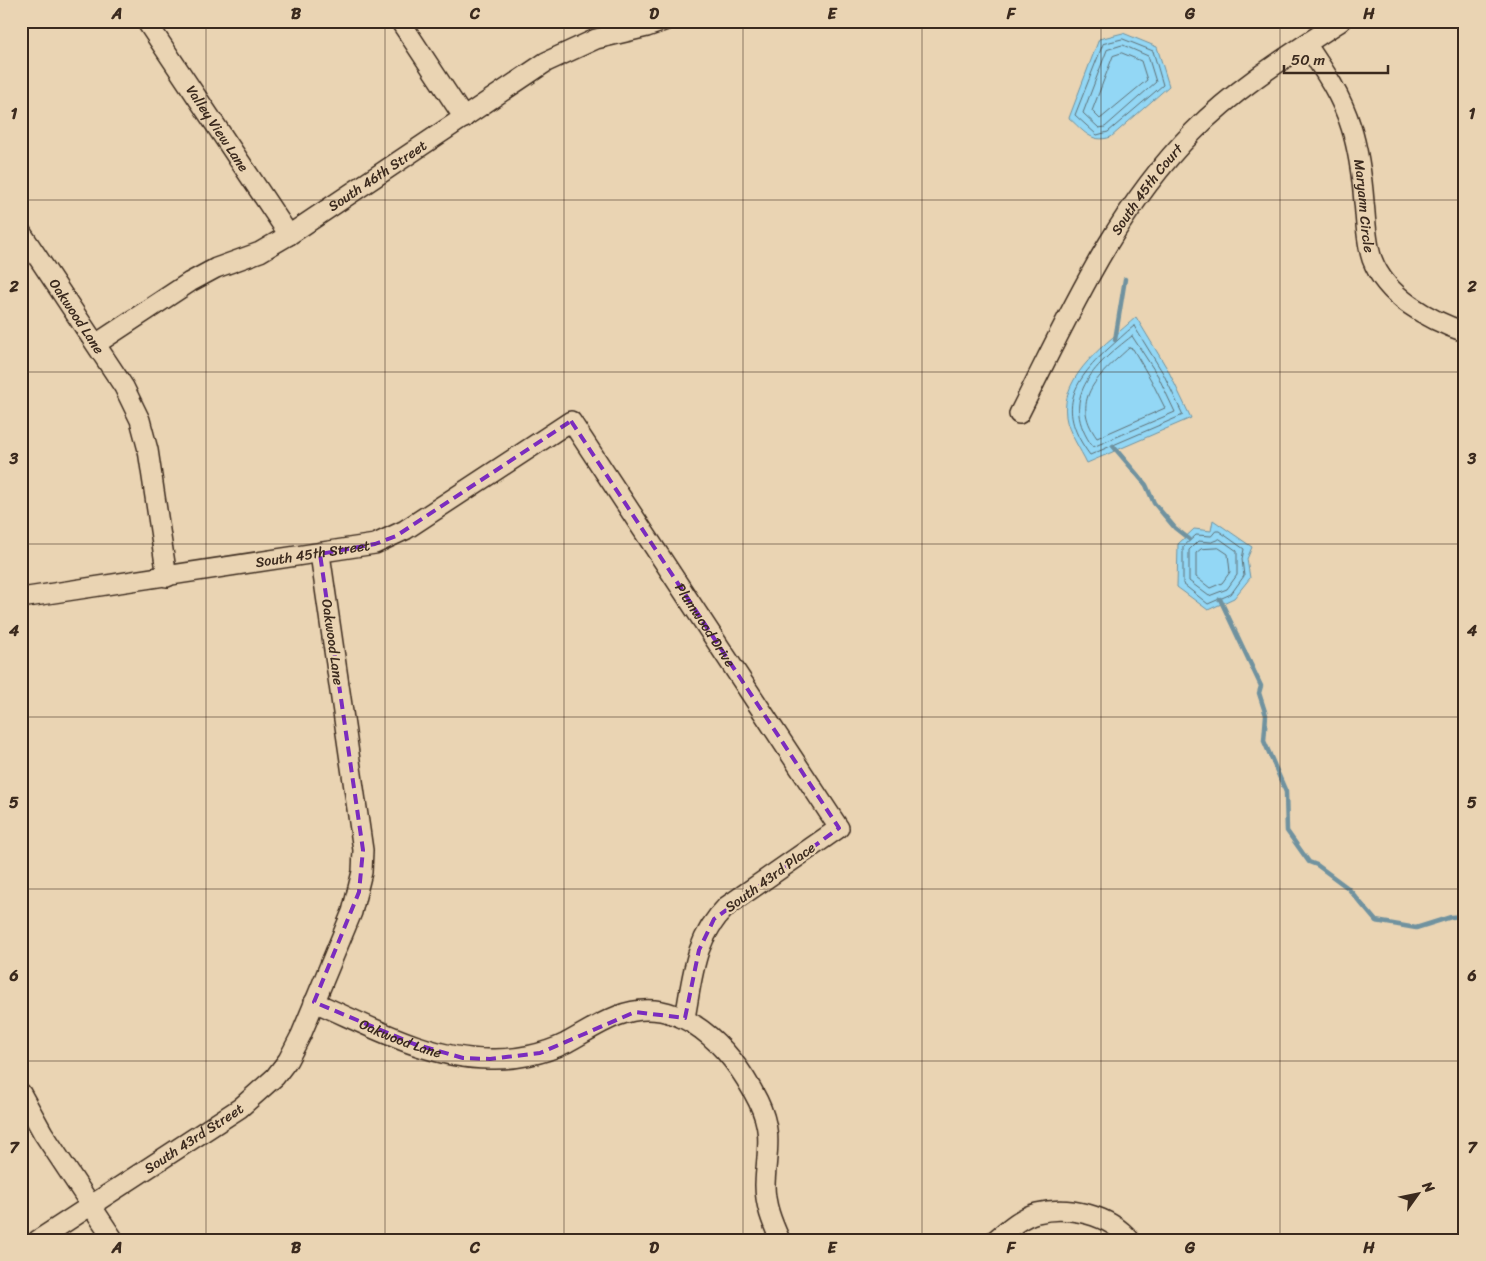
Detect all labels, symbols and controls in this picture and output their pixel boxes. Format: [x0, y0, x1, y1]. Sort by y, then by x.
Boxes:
text: A [111, 0, 122, 28]
text: B [291, 0, 302, 28]
text: C [469, 0, 481, 28]
text: D [649, 0, 659, 28]
text: E [828, 0, 838, 28]
text: F [1006, 0, 1017, 28]
text: G [1184, 0, 1196, 28]
text: H [1362, 0, 1375, 28]
scale bar [1284, 42, 1387, 74]
text: 50 m [1291, 47, 1326, 73]
street label: Valley View Lane [179, 80, 256, 177]
text: 1 [11, 99, 18, 128]
text: 1 [1469, 99, 1476, 128]
street label: South 46th Street [323, 133, 432, 218]
street label: South 45th Court [1104, 137, 1190, 240]
street label: Maryann Circle [1346, 157, 1382, 255]
text: 2 [8, 272, 19, 301]
text: 2 [1466, 272, 1477, 301]
street label: Oakwood Lane [42, 273, 111, 359]
text: 3 [9, 444, 19, 473]
text: 3 [1467, 444, 1477, 473]
street label: South 45th Street [254, 533, 372, 575]
street label: Plumwood Drive [668, 578, 742, 673]
street label: Oakwood Lane [314, 597, 351, 687]
text: 4 [8, 616, 19, 645]
text: 4 [1466, 616, 1477, 645]
text: 5 [9, 788, 19, 817]
text: 5 [1467, 788, 1477, 817]
street label: South 43rd Place [719, 836, 821, 919]
text: 6 [8, 961, 19, 990]
text: 6 [1466, 961, 1477, 990]
street label: Oakwood Lane [355, 1012, 444, 1065]
street label: South 43rd Street [139, 1097, 249, 1181]
text: 7 [9, 1133, 20, 1162]
text: 7 [1467, 1133, 1478, 1162]
north arrow [1394, 1168, 1444, 1218]
text: N [1415, 1175, 1442, 1198]
text: A [111, 1233, 122, 1261]
text: B [291, 1233, 302, 1261]
text: C [469, 1233, 481, 1261]
text: D [649, 1233, 659, 1261]
text: E [828, 1233, 838, 1261]
text: F [1006, 1233, 1017, 1261]
text: G [1184, 1233, 1196, 1261]
text: H [1362, 1233, 1375, 1261]

